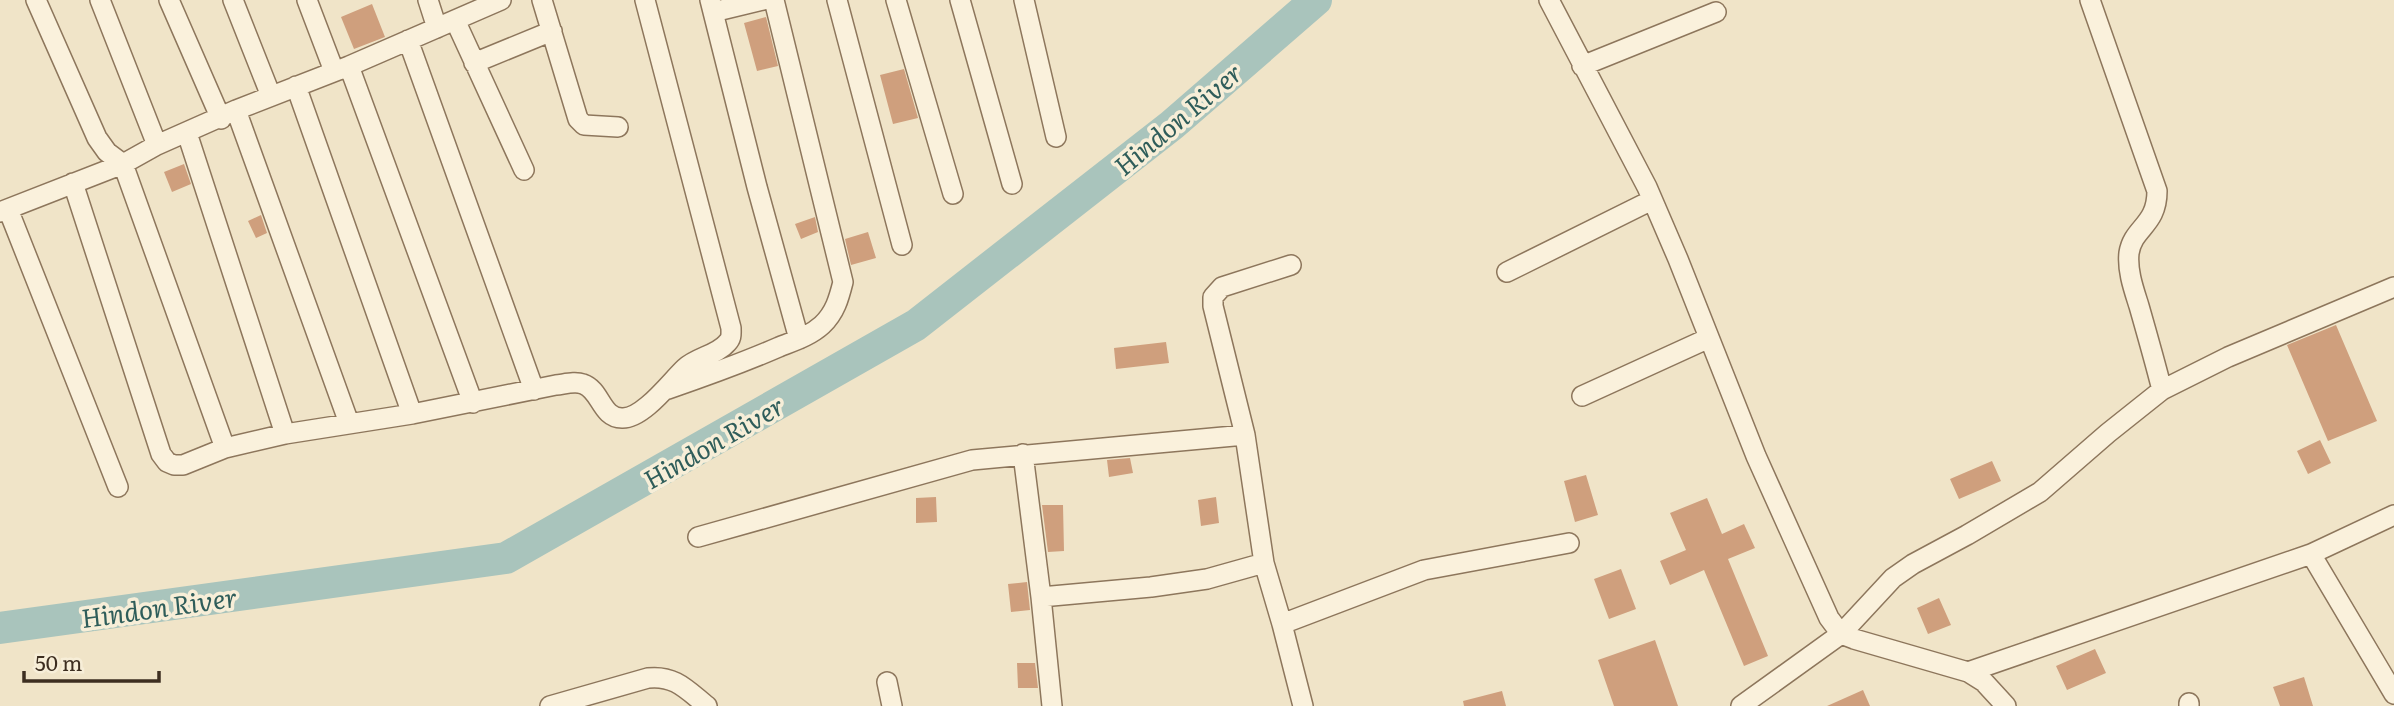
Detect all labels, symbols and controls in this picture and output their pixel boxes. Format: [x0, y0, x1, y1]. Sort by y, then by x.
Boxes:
water label: Hindon River [1104, 53, 1250, 183]
water label: Hindon River [635, 385, 791, 497]
water label: Hindon River [79, 576, 239, 636]
scale bar [24, 640, 159, 684]
text: 50 m [35, 646, 82, 677]

